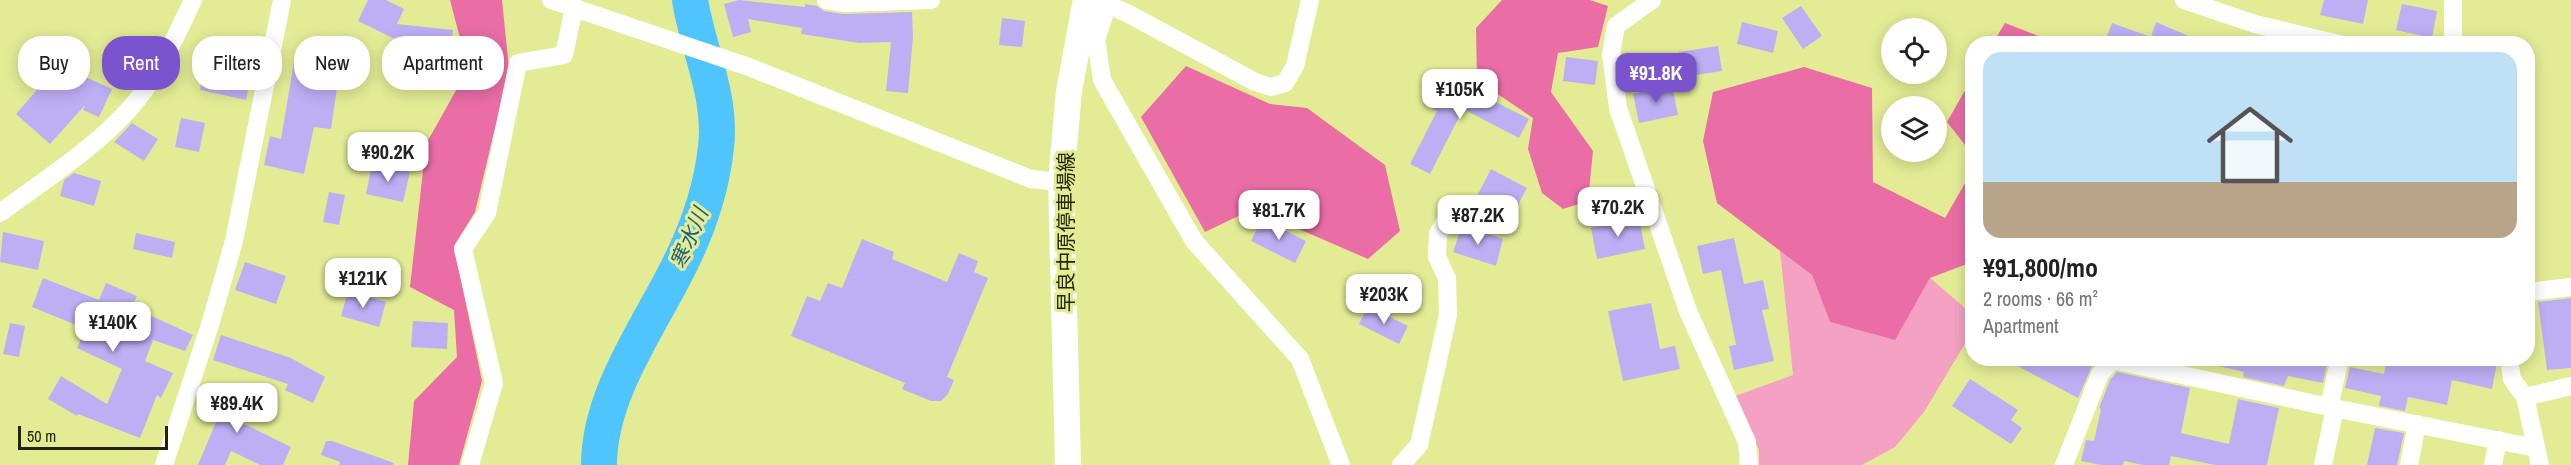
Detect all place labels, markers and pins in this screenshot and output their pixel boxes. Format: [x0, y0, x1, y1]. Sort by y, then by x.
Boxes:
pin: ¥91.8K [1607, 53, 1705, 104]
pin: ¥105K [1418, 69, 1502, 120]
pin: ¥90.2K [339, 132, 437, 183]
pin: ¥70.2K [1569, 187, 1667, 238]
pin: ¥81.7K [1230, 190, 1328, 241]
pin: ¥87.2K [1429, 195, 1527, 246]
pin: ¥121K [321, 258, 405, 309]
pin: ¥203K [1342, 274, 1426, 325]
pin: ¥140K [71, 302, 155, 353]
pin: ¥89.4K [188, 383, 286, 434]

